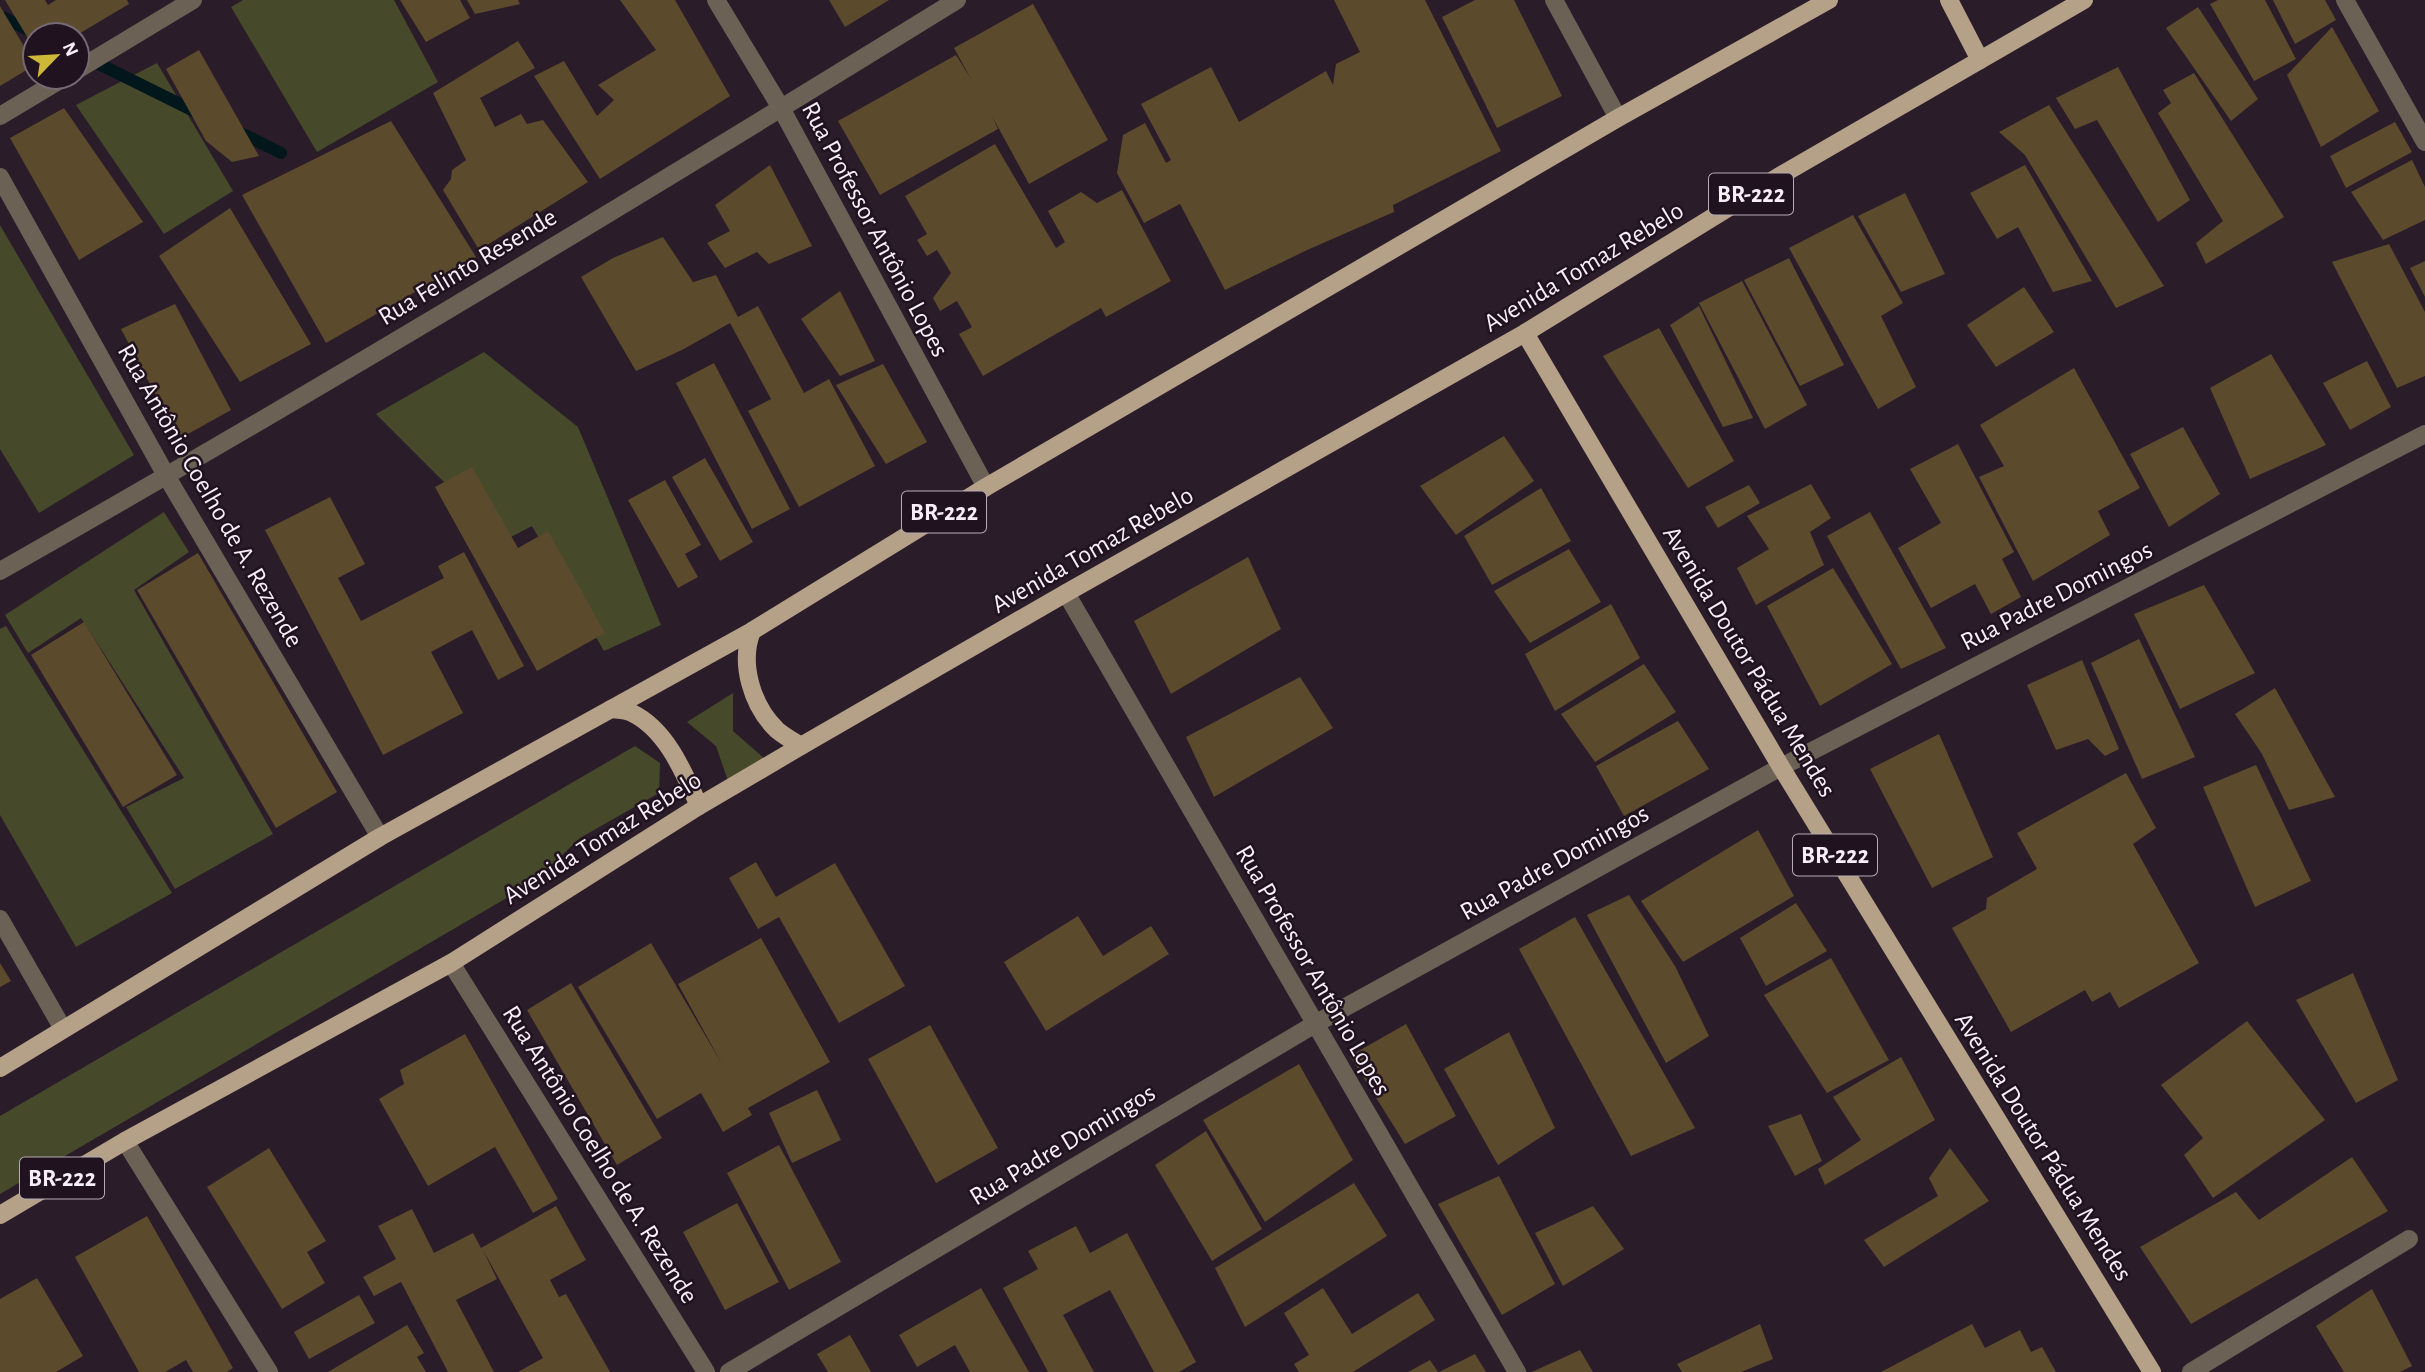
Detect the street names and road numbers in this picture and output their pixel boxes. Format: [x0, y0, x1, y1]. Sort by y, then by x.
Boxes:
street label: Rua Professor Antônio Lopes [797, 98, 953, 361]
road number: BR-222 [1709, 174, 1793, 214]
street label: Avenida Tomaz Rebelo [1479, 197, 1688, 337]
street label: Rua Felinto Resende [374, 203, 561, 330]
street label: Rua Antônio Coelho de A. Rezende [113, 339, 308, 652]
street label: Avenida Tomaz Rebelo [987, 482, 1198, 618]
road number: BR-222 [902, 491, 986, 532]
street label: Avenida Doutor Pádua Mendes [1658, 522, 1840, 801]
street label: Rua Padre Domingos [1956, 536, 2156, 655]
street label: Avenida Tomaz Rebelo [499, 766, 706, 909]
street label: Rua Padre Domingos [1456, 800, 1653, 925]
road number: BR-222 [1793, 834, 1877, 876]
street label: Rua Professor Antônio Lopes [1231, 841, 1396, 1100]
street label: Rua Antônio Coelho de A. Rezende [498, 1001, 703, 1308]
street label: Avenida Doutor Pádua Mendes [1950, 1008, 2137, 1285]
street label: Rua Padre Domingos [965, 1079, 1160, 1210]
road number: BR-222 [20, 1158, 104, 1198]

